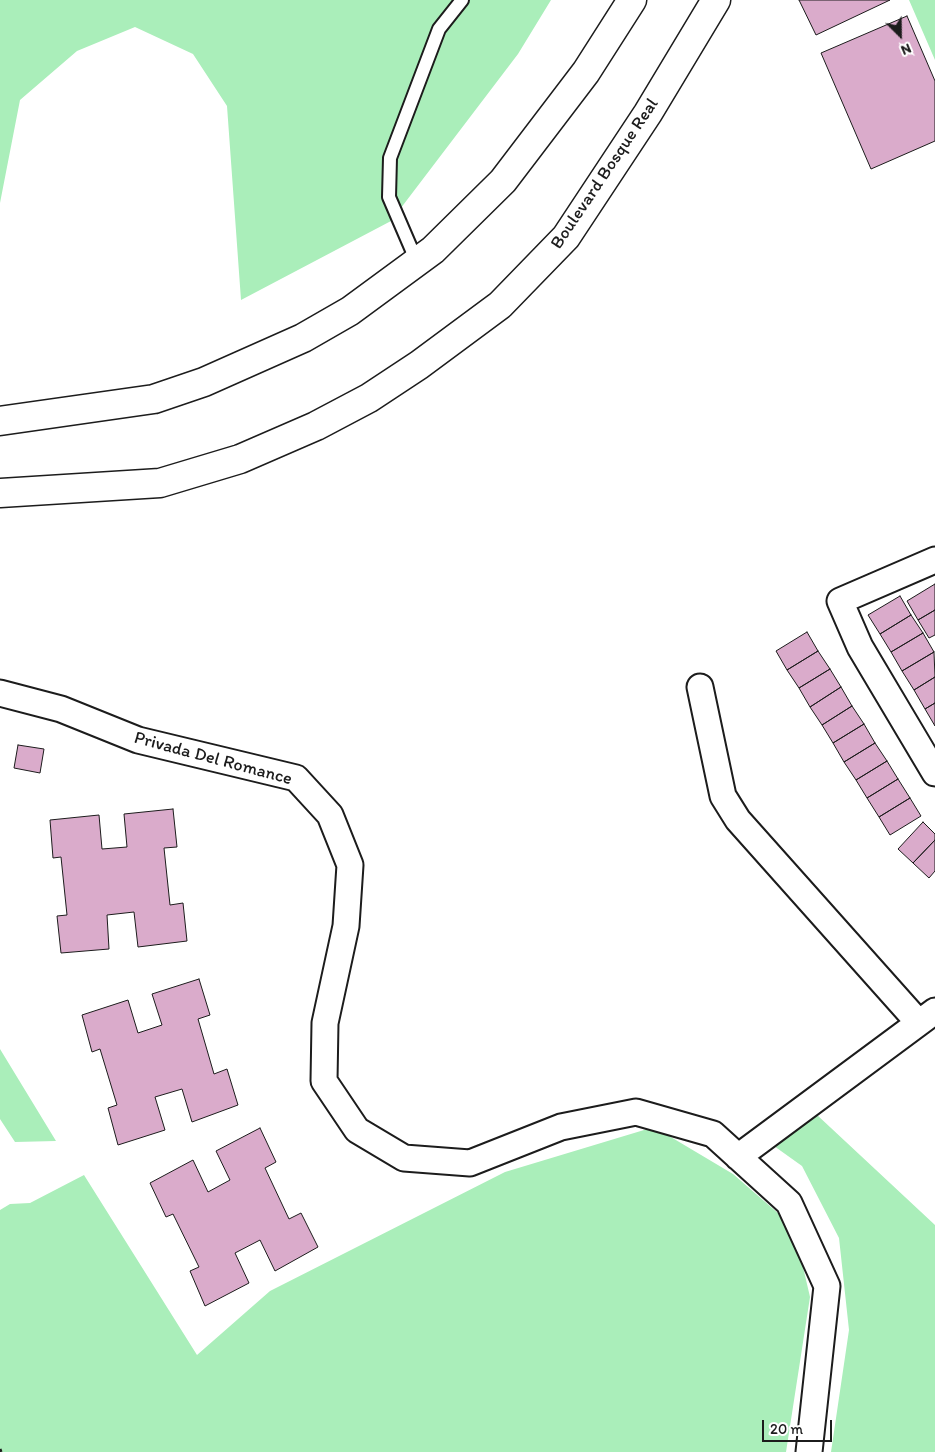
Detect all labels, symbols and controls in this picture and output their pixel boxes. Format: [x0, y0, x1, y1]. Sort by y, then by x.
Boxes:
north arrow [875, 10, 925, 60]
text: N [898, 40, 914, 59]
street label: Boulevard Bosque Real [547, 95, 663, 253]
street label: Privada Del Romance [132, 728, 294, 790]
scale bar [765, 1410, 835, 1442]
text: 20 m [770, 1420, 803, 1438]

